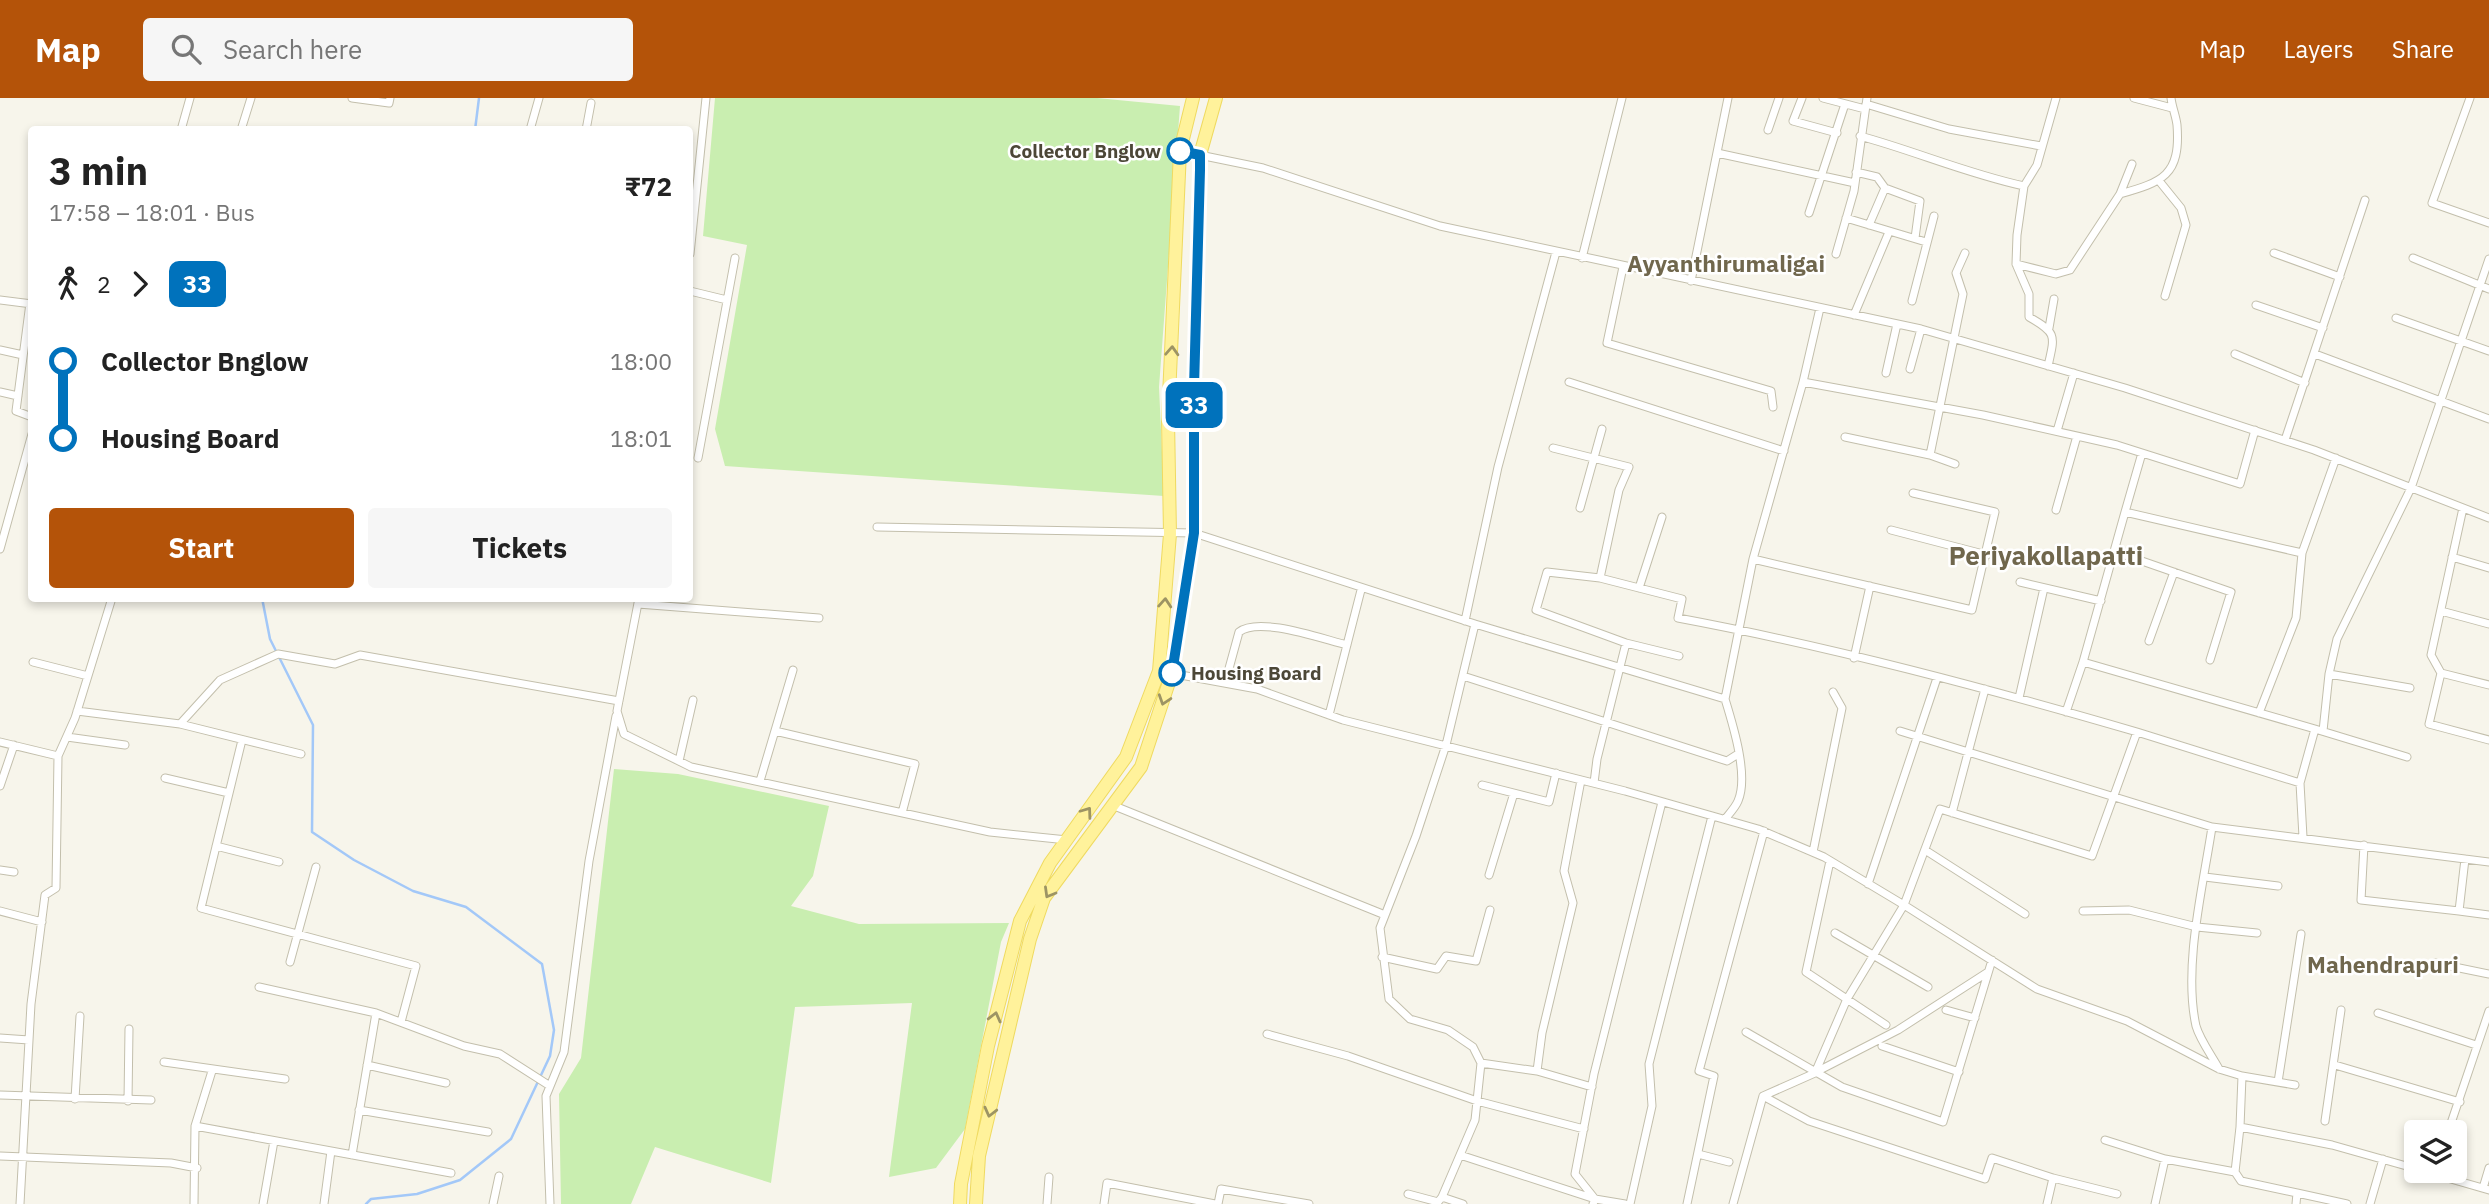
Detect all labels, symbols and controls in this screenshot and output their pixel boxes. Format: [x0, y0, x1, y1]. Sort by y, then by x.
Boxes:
search box [143, 18, 633, 81]
text: Map [35, 28, 101, 71]
icon: search [167, 30, 205, 68]
text: Search here [223, 32, 362, 66]
text: Map [2199, 33, 2246, 65]
text: Layers [2284, 33, 2354, 65]
text: Share [2392, 33, 2454, 65]
marker: Collector Bnglow [1167, 138, 1193, 164]
place label: Collector Bnglow [1009, 139, 1161, 163]
text: 3 min [49, 146, 148, 195]
text: ₹72 [624, 169, 672, 203]
text: 17:58 – 18:01 · Bus [49, 197, 255, 227]
district label: Ayyanthirumaligai [1627, 248, 1825, 278]
icon: walk [49, 265, 87, 303]
icon: forward [121, 265, 159, 303]
text: 33 [183, 268, 212, 300]
text: 2 [97, 269, 111, 299]
text: Collector Bnglow [101, 344, 309, 378]
text: 18:00 [610, 346, 672, 376]
one-way arrow [1164, 346, 1179, 357]
line badge: 33 [1162, 382, 1226, 428]
text: 33 [1180, 389, 1208, 421]
text: Housing Board [101, 421, 280, 455]
text: 18:01 [610, 423, 672, 453]
button: Start [49, 508, 354, 588]
button: Tickets [368, 508, 672, 588]
district label: Periyakollapatti [1949, 538, 2143, 572]
one-way arrow [1157, 597, 1172, 608]
marker: Housing Board [1159, 660, 1185, 686]
place label: Housing Board [1191, 661, 1321, 685]
one-way arrow [1158, 693, 1172, 706]
one-way arrow [1079, 807, 1091, 820]
one-way arrow [1044, 886, 1057, 899]
district label: Mahendrapuri [2307, 949, 2459, 979]
one-way arrow [987, 1011, 1001, 1023]
one-way arrow [984, 1106, 998, 1118]
map controls [2404, 1120, 2467, 1183]
button: layers [2404, 1120, 2467, 1183]

